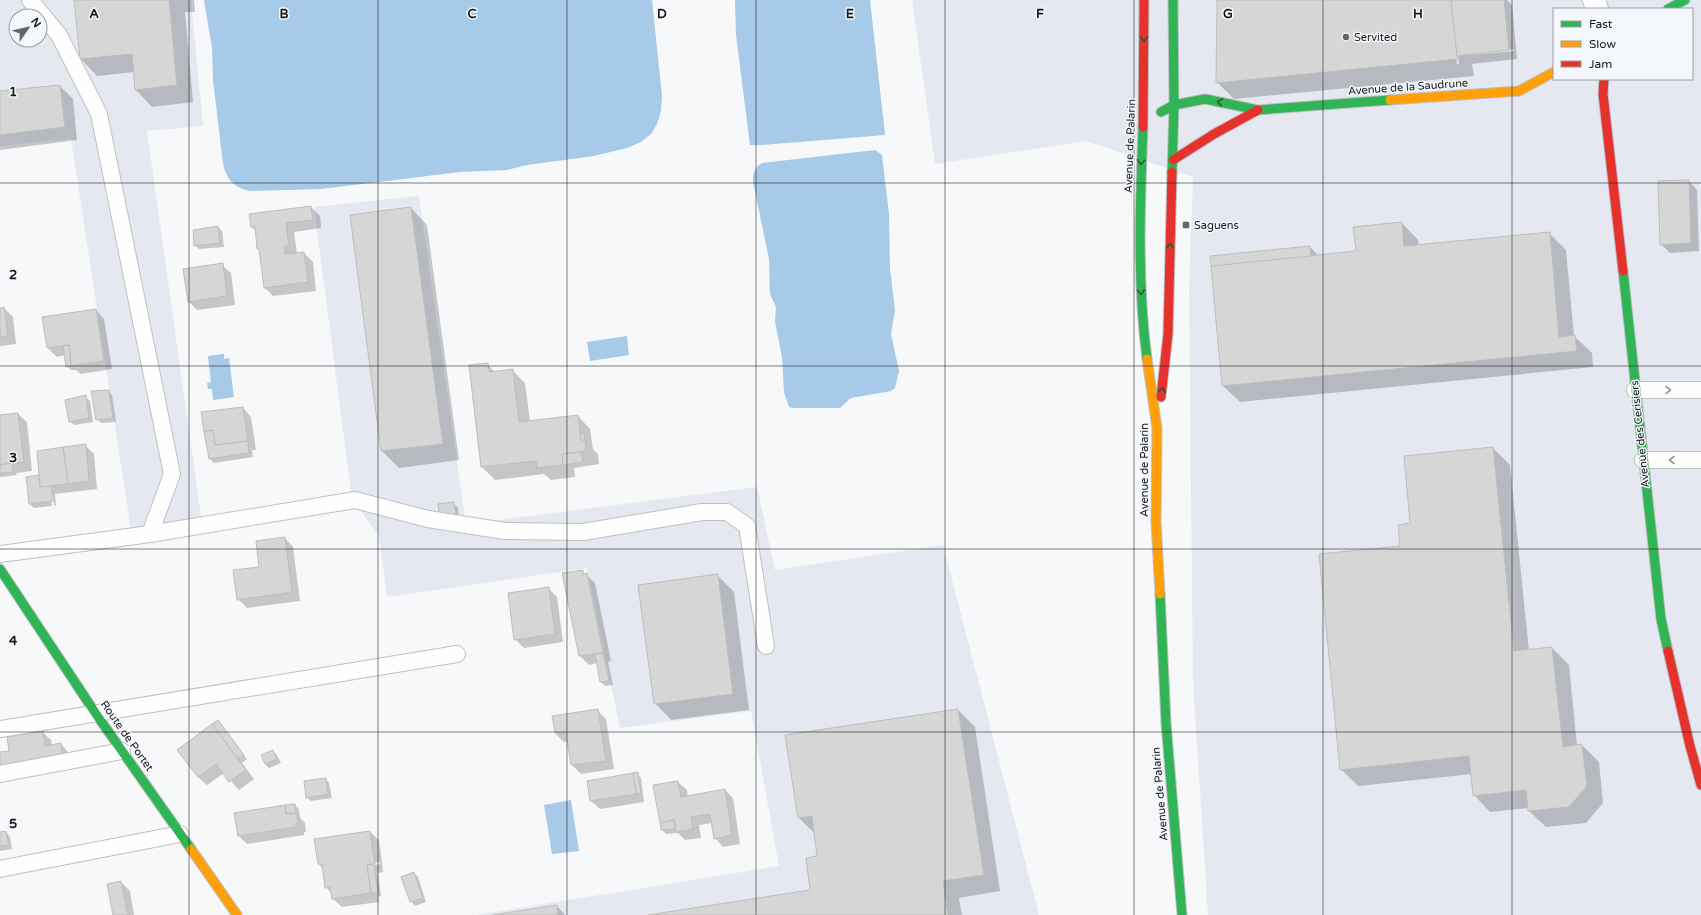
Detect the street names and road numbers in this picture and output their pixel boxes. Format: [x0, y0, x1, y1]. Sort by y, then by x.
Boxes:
street label: Avenue de la Saudrune [1347, 76, 1469, 98]
street label: Avenue de Palarin [1122, 99, 1138, 193]
street label: Avenue des Cerisiers [1628, 380, 1652, 488]
street label: Avenue de Palarin [1138, 423, 1151, 517]
street label: Route de Portet [98, 698, 156, 774]
street label: Avenue de Palarin [1149, 747, 1171, 841]

